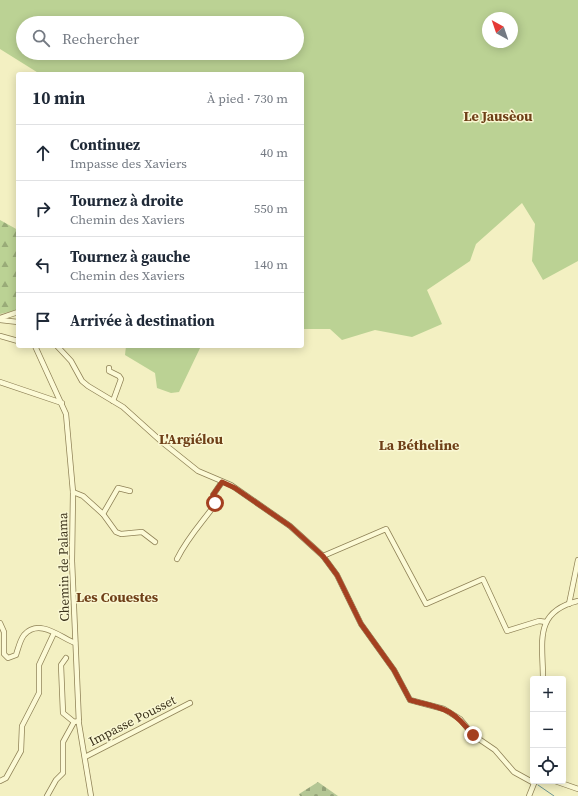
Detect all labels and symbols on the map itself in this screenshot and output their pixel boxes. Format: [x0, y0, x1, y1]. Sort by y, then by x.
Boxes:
north arrow [482, 12, 518, 48]
district label: Le Jausèou [463, 106, 533, 126]
district label: L'Argiélou [159, 429, 223, 449]
district label: La Bétheline [379, 435, 459, 455]
route start [206, 494, 224, 512]
street label: Chemin de Palama [54, 512, 73, 622]
district label: Les Couestes [76, 587, 159, 607]
street label: Impasse Pousset [86, 691, 179, 750]
route end [464, 726, 482, 744]

